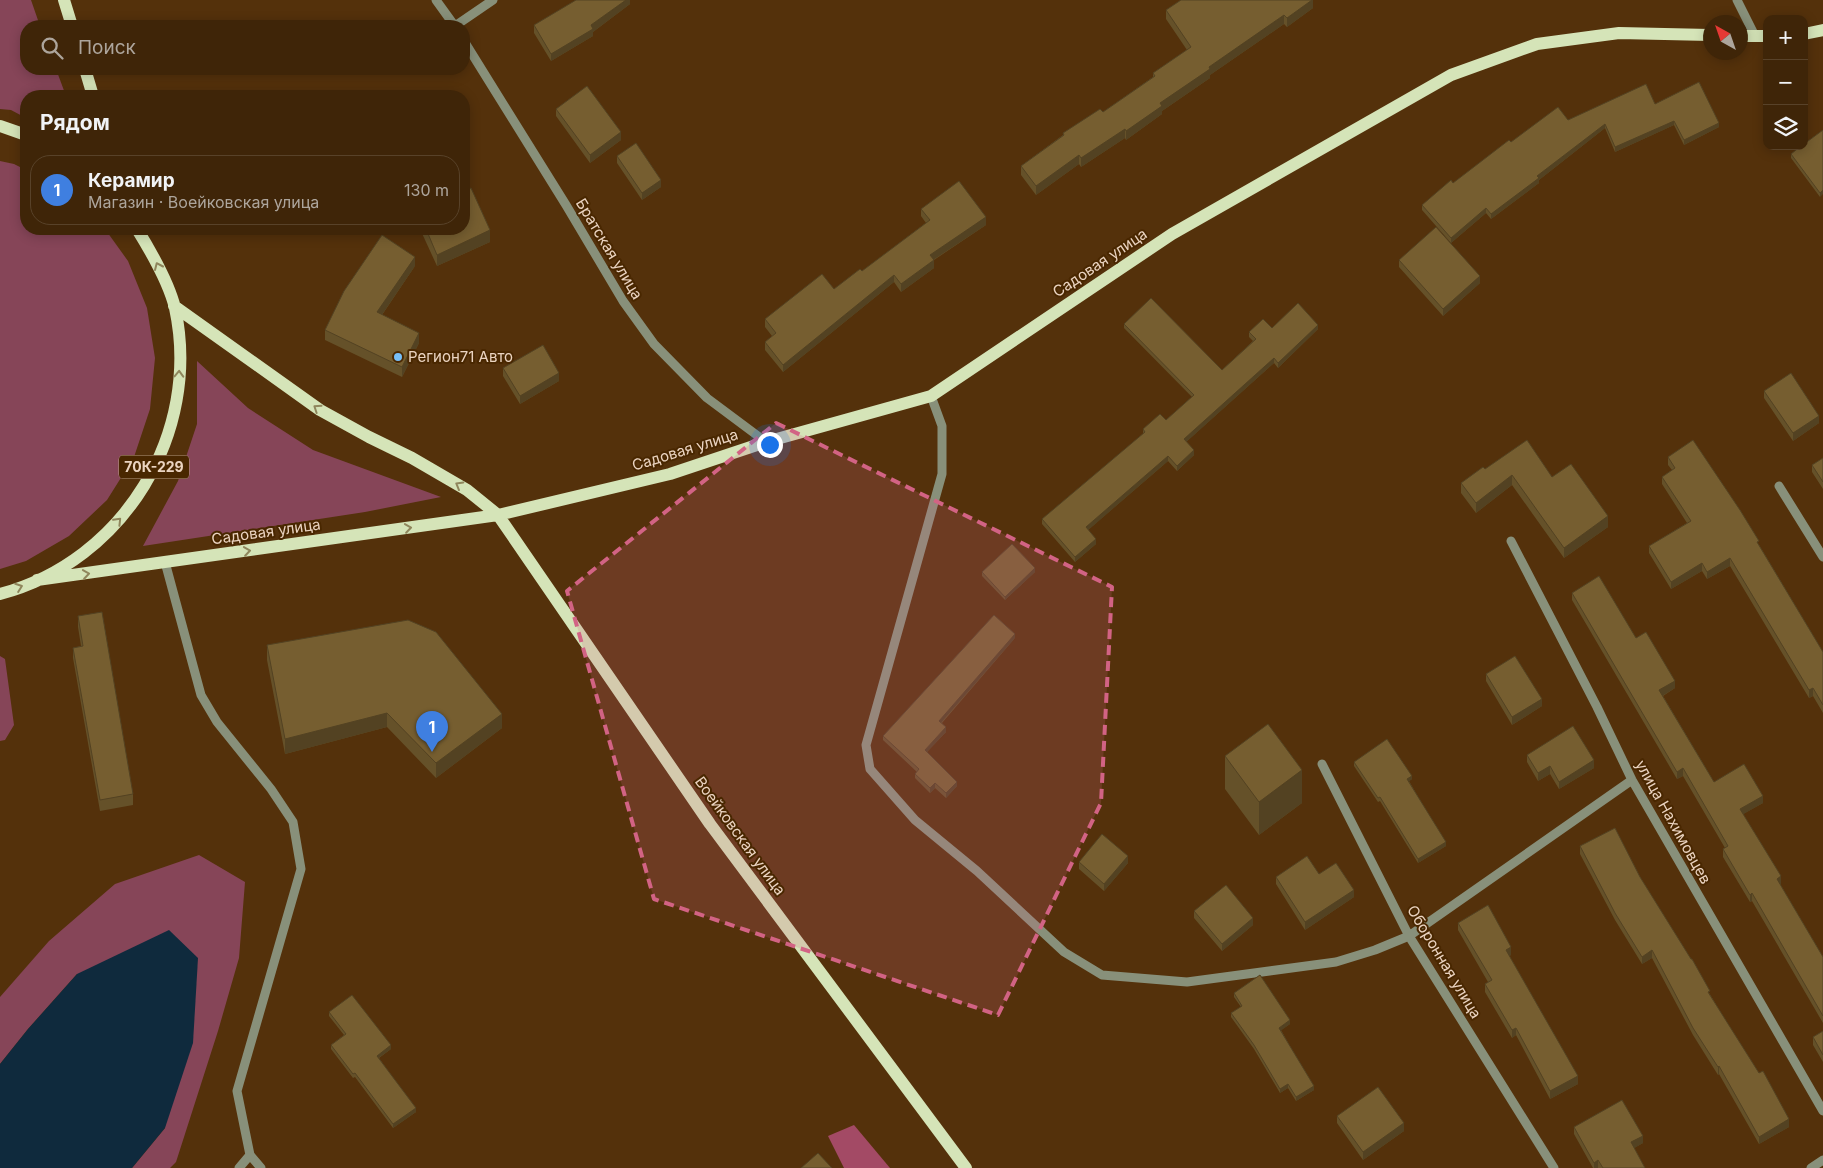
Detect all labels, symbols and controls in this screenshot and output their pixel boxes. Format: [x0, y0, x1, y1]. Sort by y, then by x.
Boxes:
north arrow [1703, 15, 1748, 60]
map controls [1763, 15, 1808, 150]
button: + [1763, 15, 1808, 60]
search box [20, 20, 470, 75]
icon: search [38, 34, 66, 62]
text: Поиск [78, 36, 136, 59]
button: − [1763, 60, 1808, 105]
button: layers [1763, 105, 1808, 150]
text: Рядом [40, 110, 110, 135]
text: Керамир [88, 169, 175, 192]
text: 1 [54, 180, 60, 200]
text: 130 m [404, 180, 449, 200]
text: Магазин · Воейковская улица [88, 192, 319, 212]
street label: Братская улица [572, 195, 647, 303]
street label: Садовая улица [1049, 224, 1151, 301]
one-way arrow [153, 262, 164, 271]
place label: Регион71 Авто [408, 347, 513, 366]
marker: Регион71 Авто [392, 351, 404, 363]
one-way arrow [174, 369, 185, 377]
one-way arrow [313, 405, 323, 414]
street label: Садовая улица [630, 424, 740, 475]
your location [757, 432, 783, 458]
road number: 70К-229 [119, 456, 189, 478]
one-way arrow [456, 482, 465, 492]
street label: Садовая улица [210, 514, 322, 549]
one-way arrow [112, 517, 121, 526]
one-way arrow [404, 523, 412, 534]
one-way arrow [242, 546, 251, 556]
one-way arrow [81, 569, 90, 579]
one-way arrow [14, 583, 23, 593]
pin: 1 [416, 711, 448, 752]
street label: улица Нахимовцев [1632, 757, 1715, 887]
street label: Воейковская улица [691, 773, 790, 899]
street label: Оборонная улица [1403, 902, 1486, 1022]

